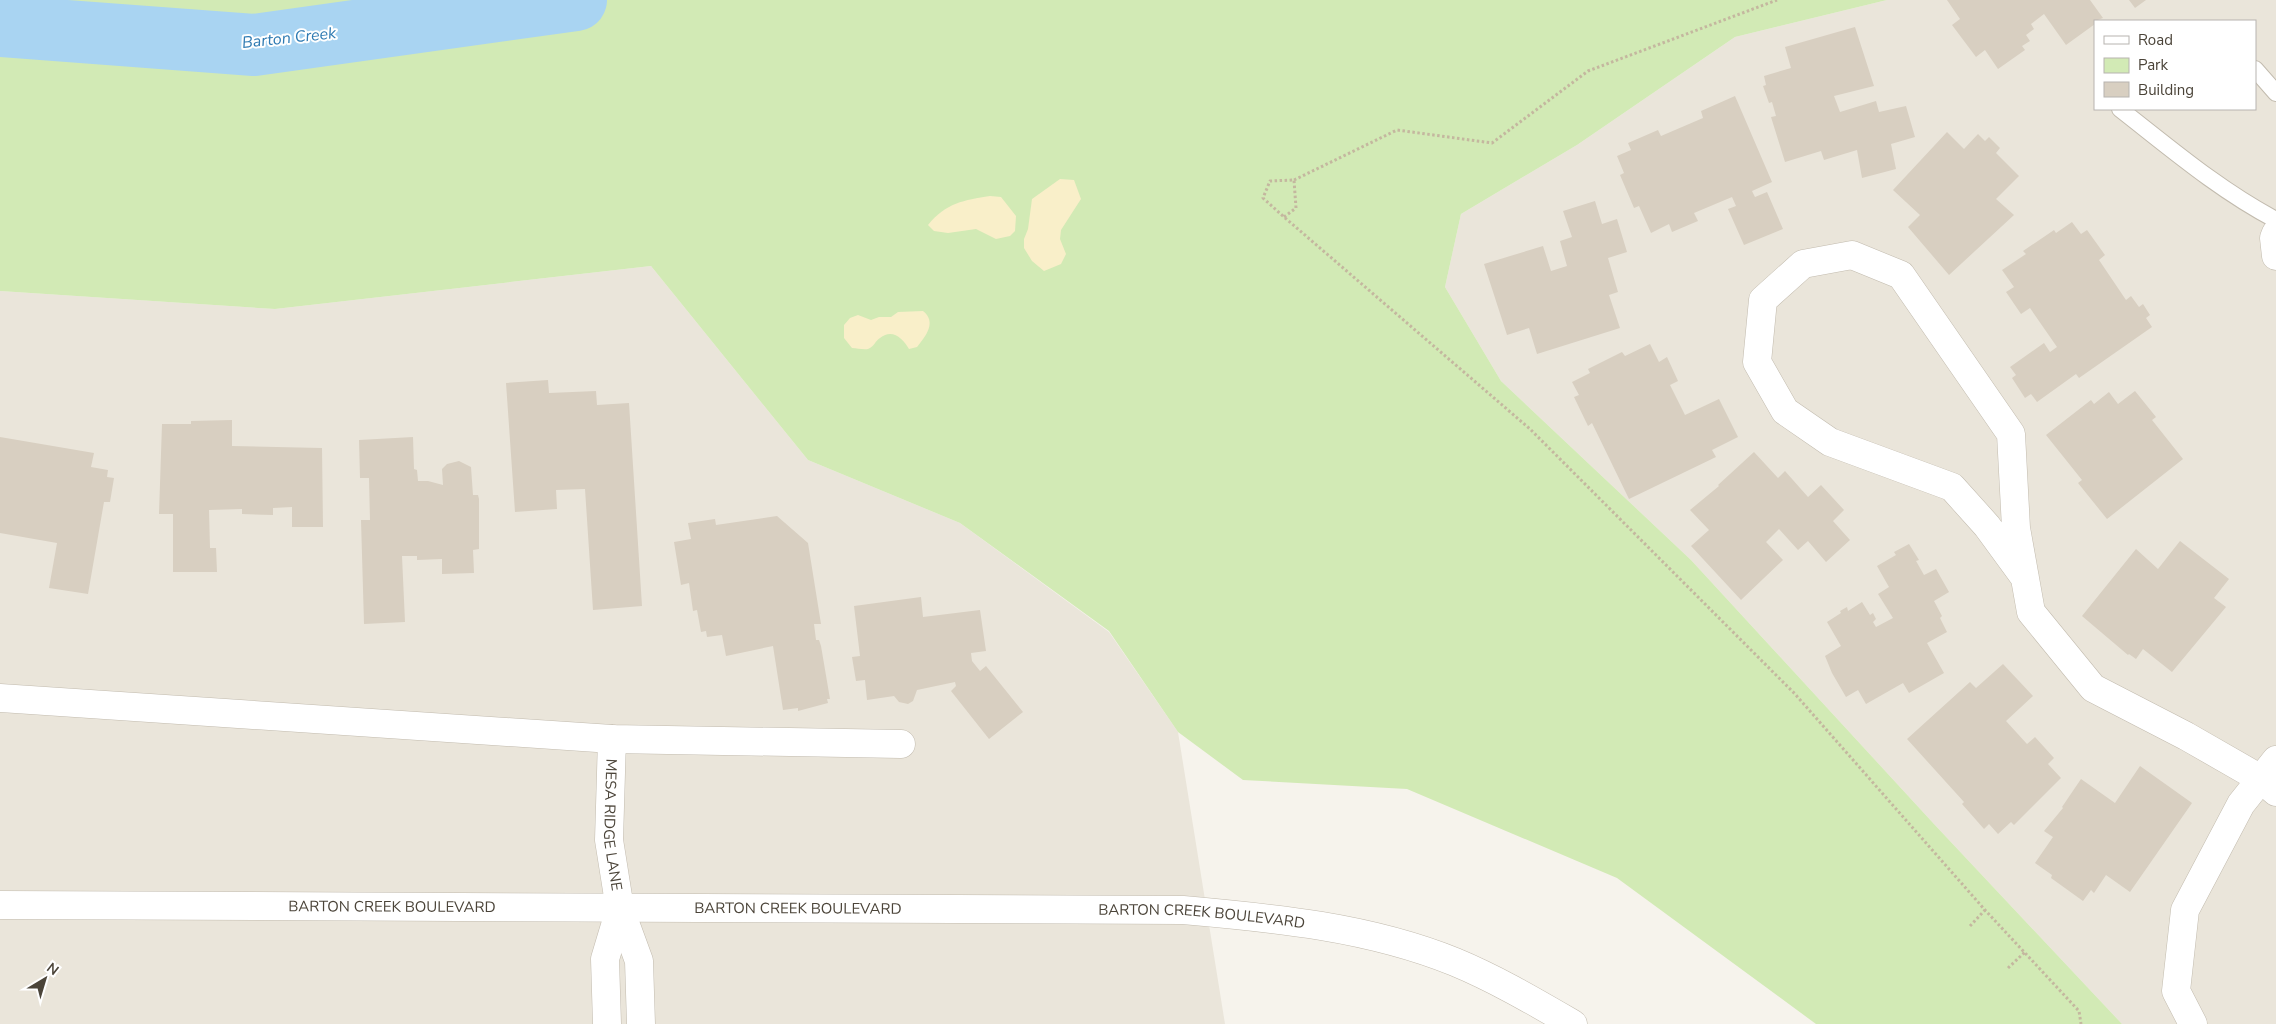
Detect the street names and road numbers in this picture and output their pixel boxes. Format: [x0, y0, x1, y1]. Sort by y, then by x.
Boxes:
street label: MESA RIDGE LANE [599, 758, 627, 892]
street label: BARTON CREEK BOULEVARD [288, 896, 496, 917]
street label: BARTON CREEK BOULEVARD [694, 898, 902, 919]
street label: BARTON CREEK BOULEVARD [1098, 900, 1306, 933]

